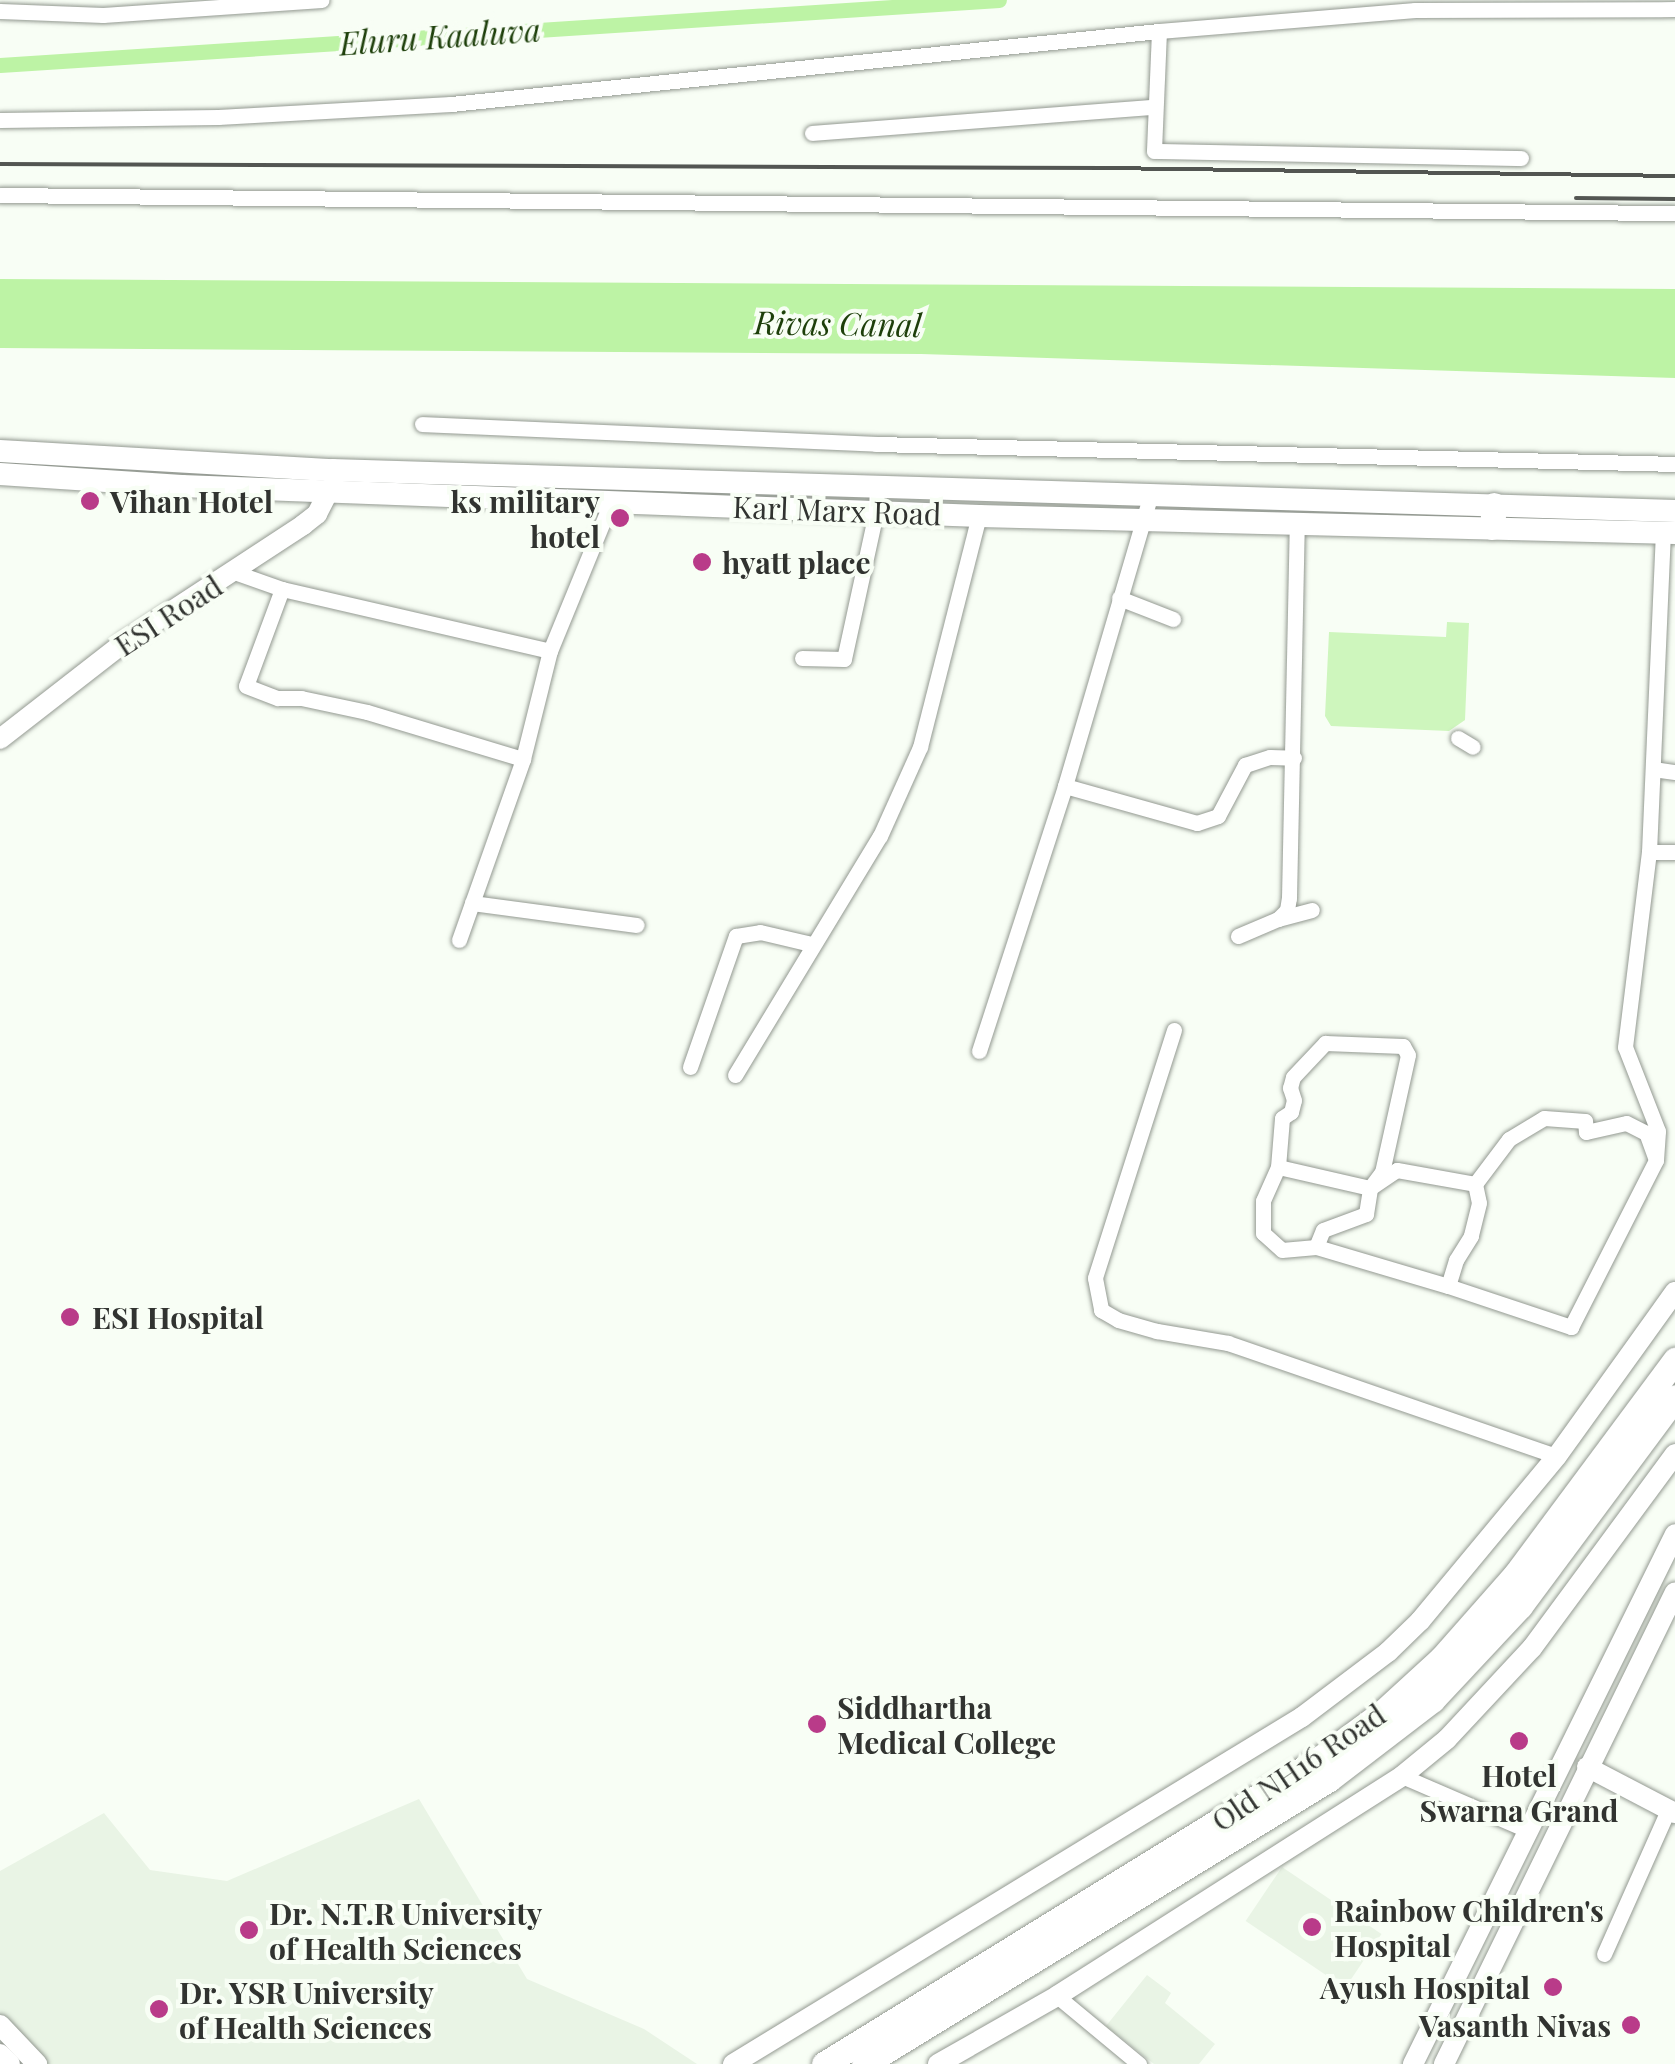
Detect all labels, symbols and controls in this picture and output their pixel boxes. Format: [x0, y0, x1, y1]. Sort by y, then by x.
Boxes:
water label: Eluru Kaaluva [338, 10, 542, 62]
water label: Rivas Canal [754, 302, 922, 344]
place label: Vihan Hotel [110, 483, 273, 519]
place label: ks military hotel [451, 483, 600, 554]
street label: Karl Marx Road [732, 488, 942, 532]
marker: Vihan Hotel [79, 490, 101, 512]
marker: ks military hotel [609, 507, 631, 529]
place label: hyatt place [722, 544, 871, 580]
marker: hyatt place [691, 551, 713, 573]
street label: ESI Road [108, 567, 228, 663]
place label: ESI Hospital [92, 1299, 264, 1335]
marker: ESI Hospital [57, 1304, 83, 1330]
place label: Siddhartha Medical College [837, 1689, 1056, 1760]
street label: Old NH16 Road [1204, 1696, 1392, 1838]
marker: Siddhartha Medical College [806, 1713, 828, 1735]
marker: Hotel Swarna Grand [1508, 1730, 1530, 1752]
place label: Hotel Swarna Grand [1419, 1757, 1619, 1828]
place label: Rainbow Children's Hospital [1334, 1892, 1605, 1962]
place label: Dr. N.T.R University of Health Sciences [269, 1895, 543, 1966]
marker: Rainbow Children's Hospital [1299, 1914, 1325, 1940]
marker: Dr. N.T.R University of Health Sciences [238, 1919, 260, 1941]
place label: Ayush Hospital [1320, 1969, 1530, 2005]
place label: Dr. YSR University of Health Sciences [179, 1974, 435, 2044]
marker: Ayush Hospital [1540, 1974, 1566, 2000]
marker: Dr. YSR University of Health Sciences [148, 1998, 170, 2020]
place label: Vasanth Nivas [1419, 2007, 1611, 2043]
marker: Vasanth Nivas [1620, 2014, 1642, 2036]

